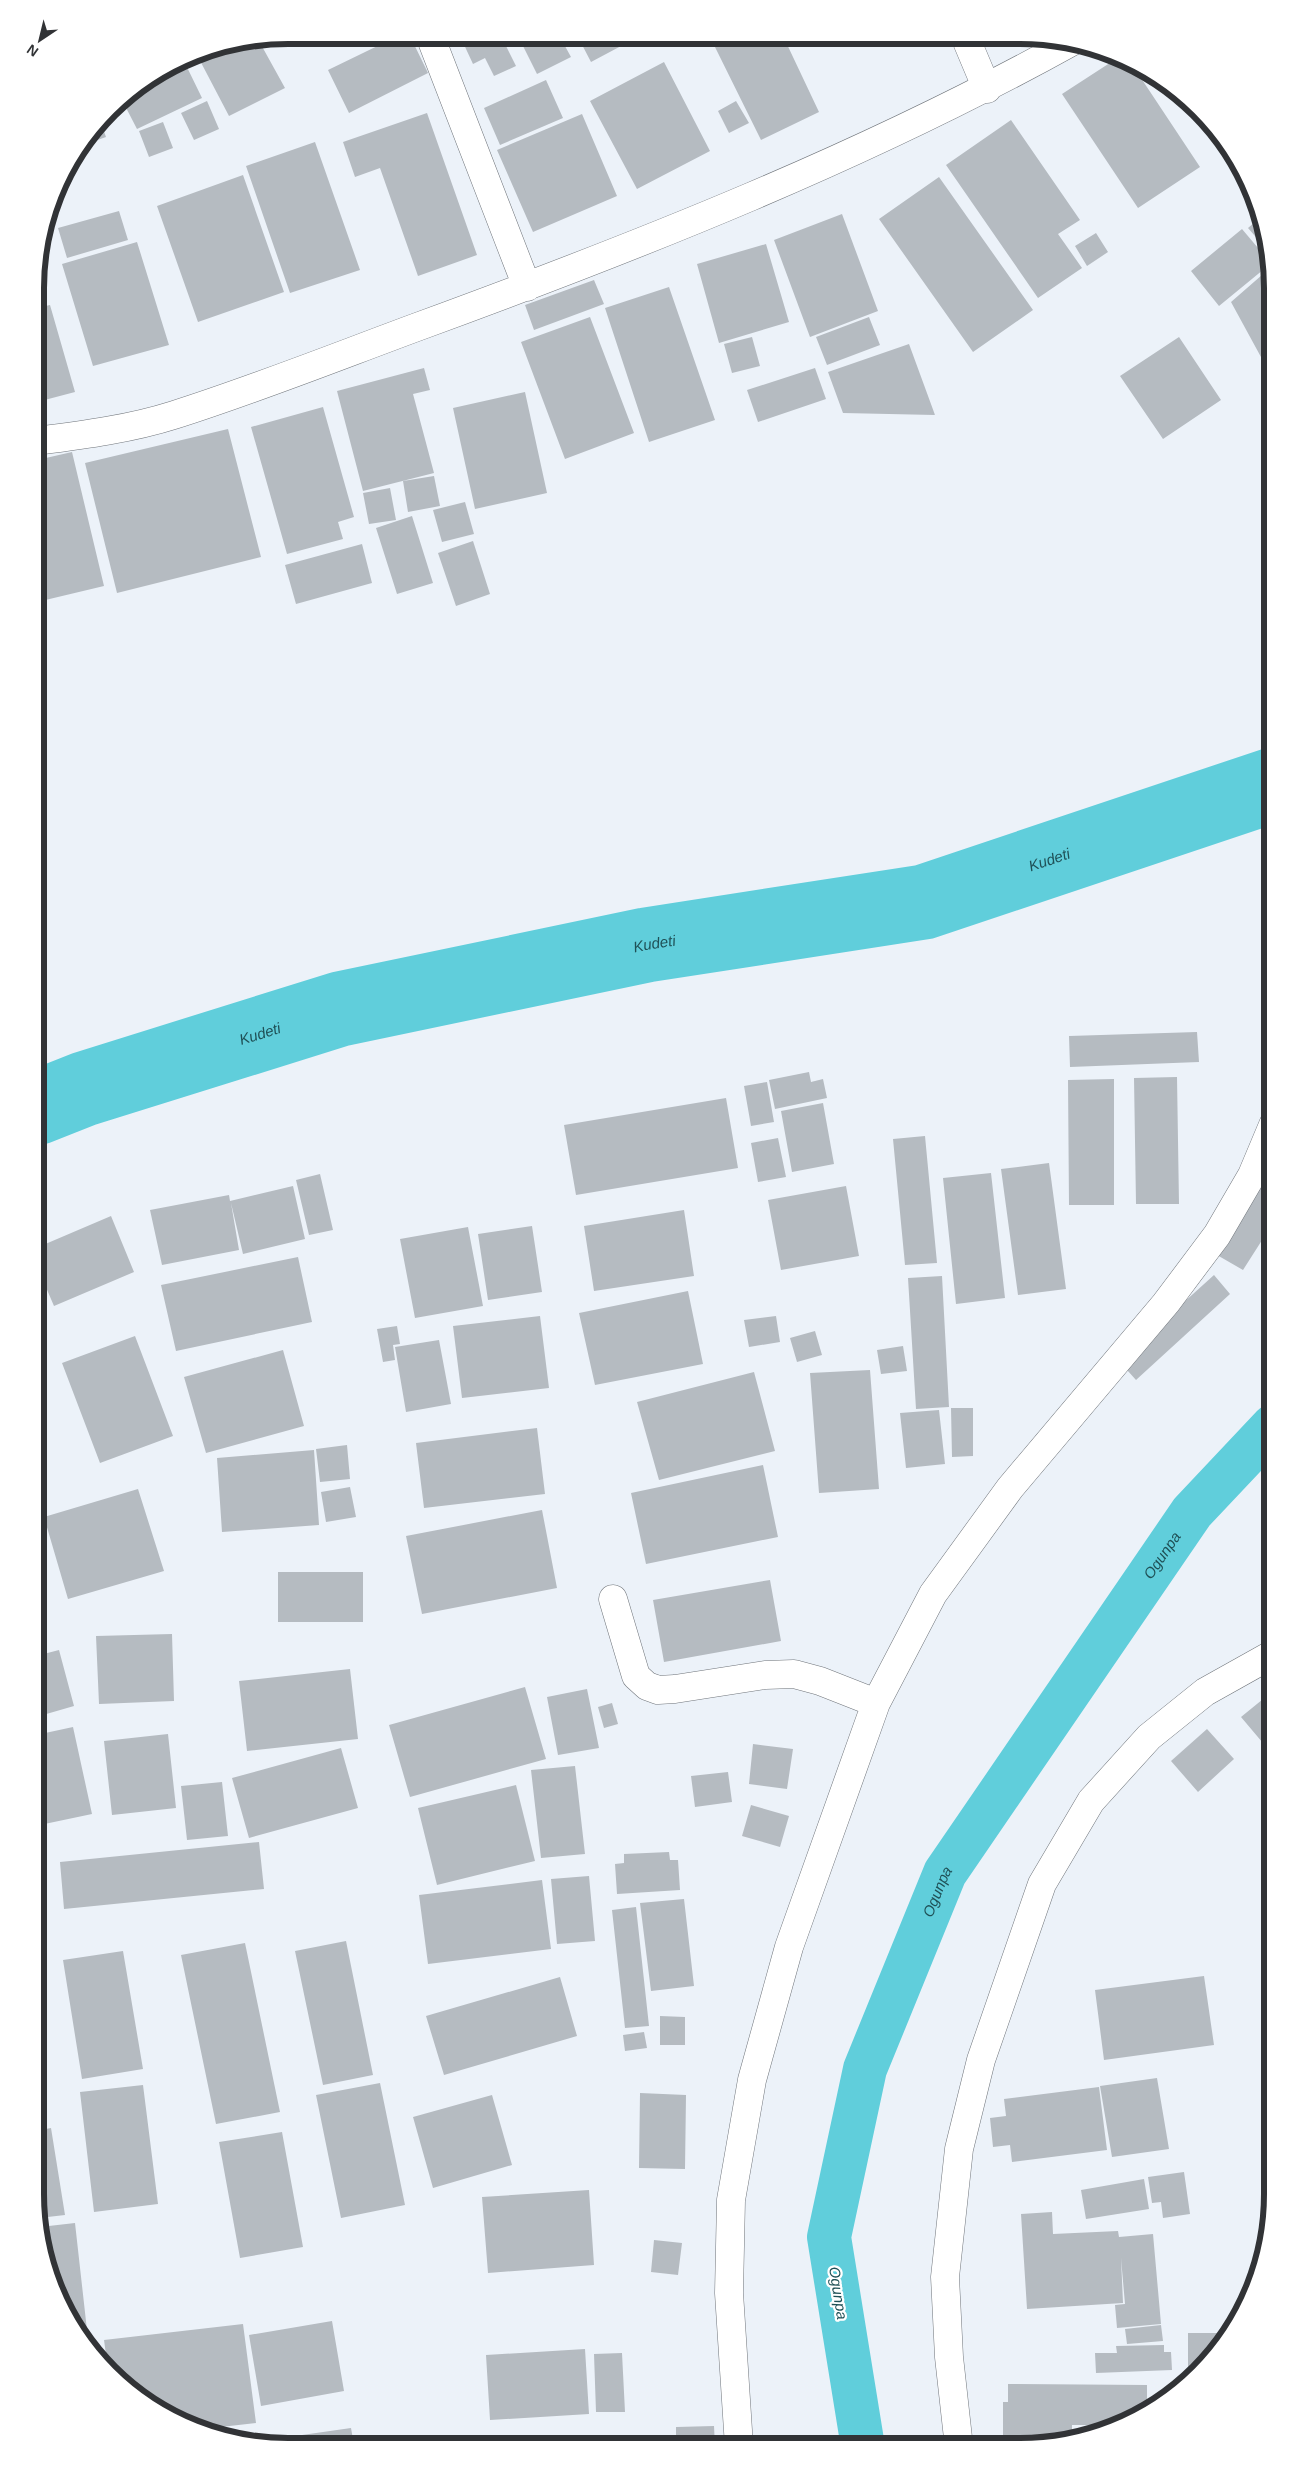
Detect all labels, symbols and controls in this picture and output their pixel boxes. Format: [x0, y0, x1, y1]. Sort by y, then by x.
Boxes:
north arrow [15, 15, 65, 65]
text: N [24, 41, 41, 60]
water label: Kudeti [1026, 844, 1073, 874]
water label: Kudeti [632, 931, 677, 955]
water label: Kudeti [237, 1019, 283, 1048]
water label: Ogunpa [1140, 1528, 1184, 1582]
water label: Ogunpa [919, 1863, 955, 1919]
water label: Ogunpa [826, 2265, 851, 2321]

